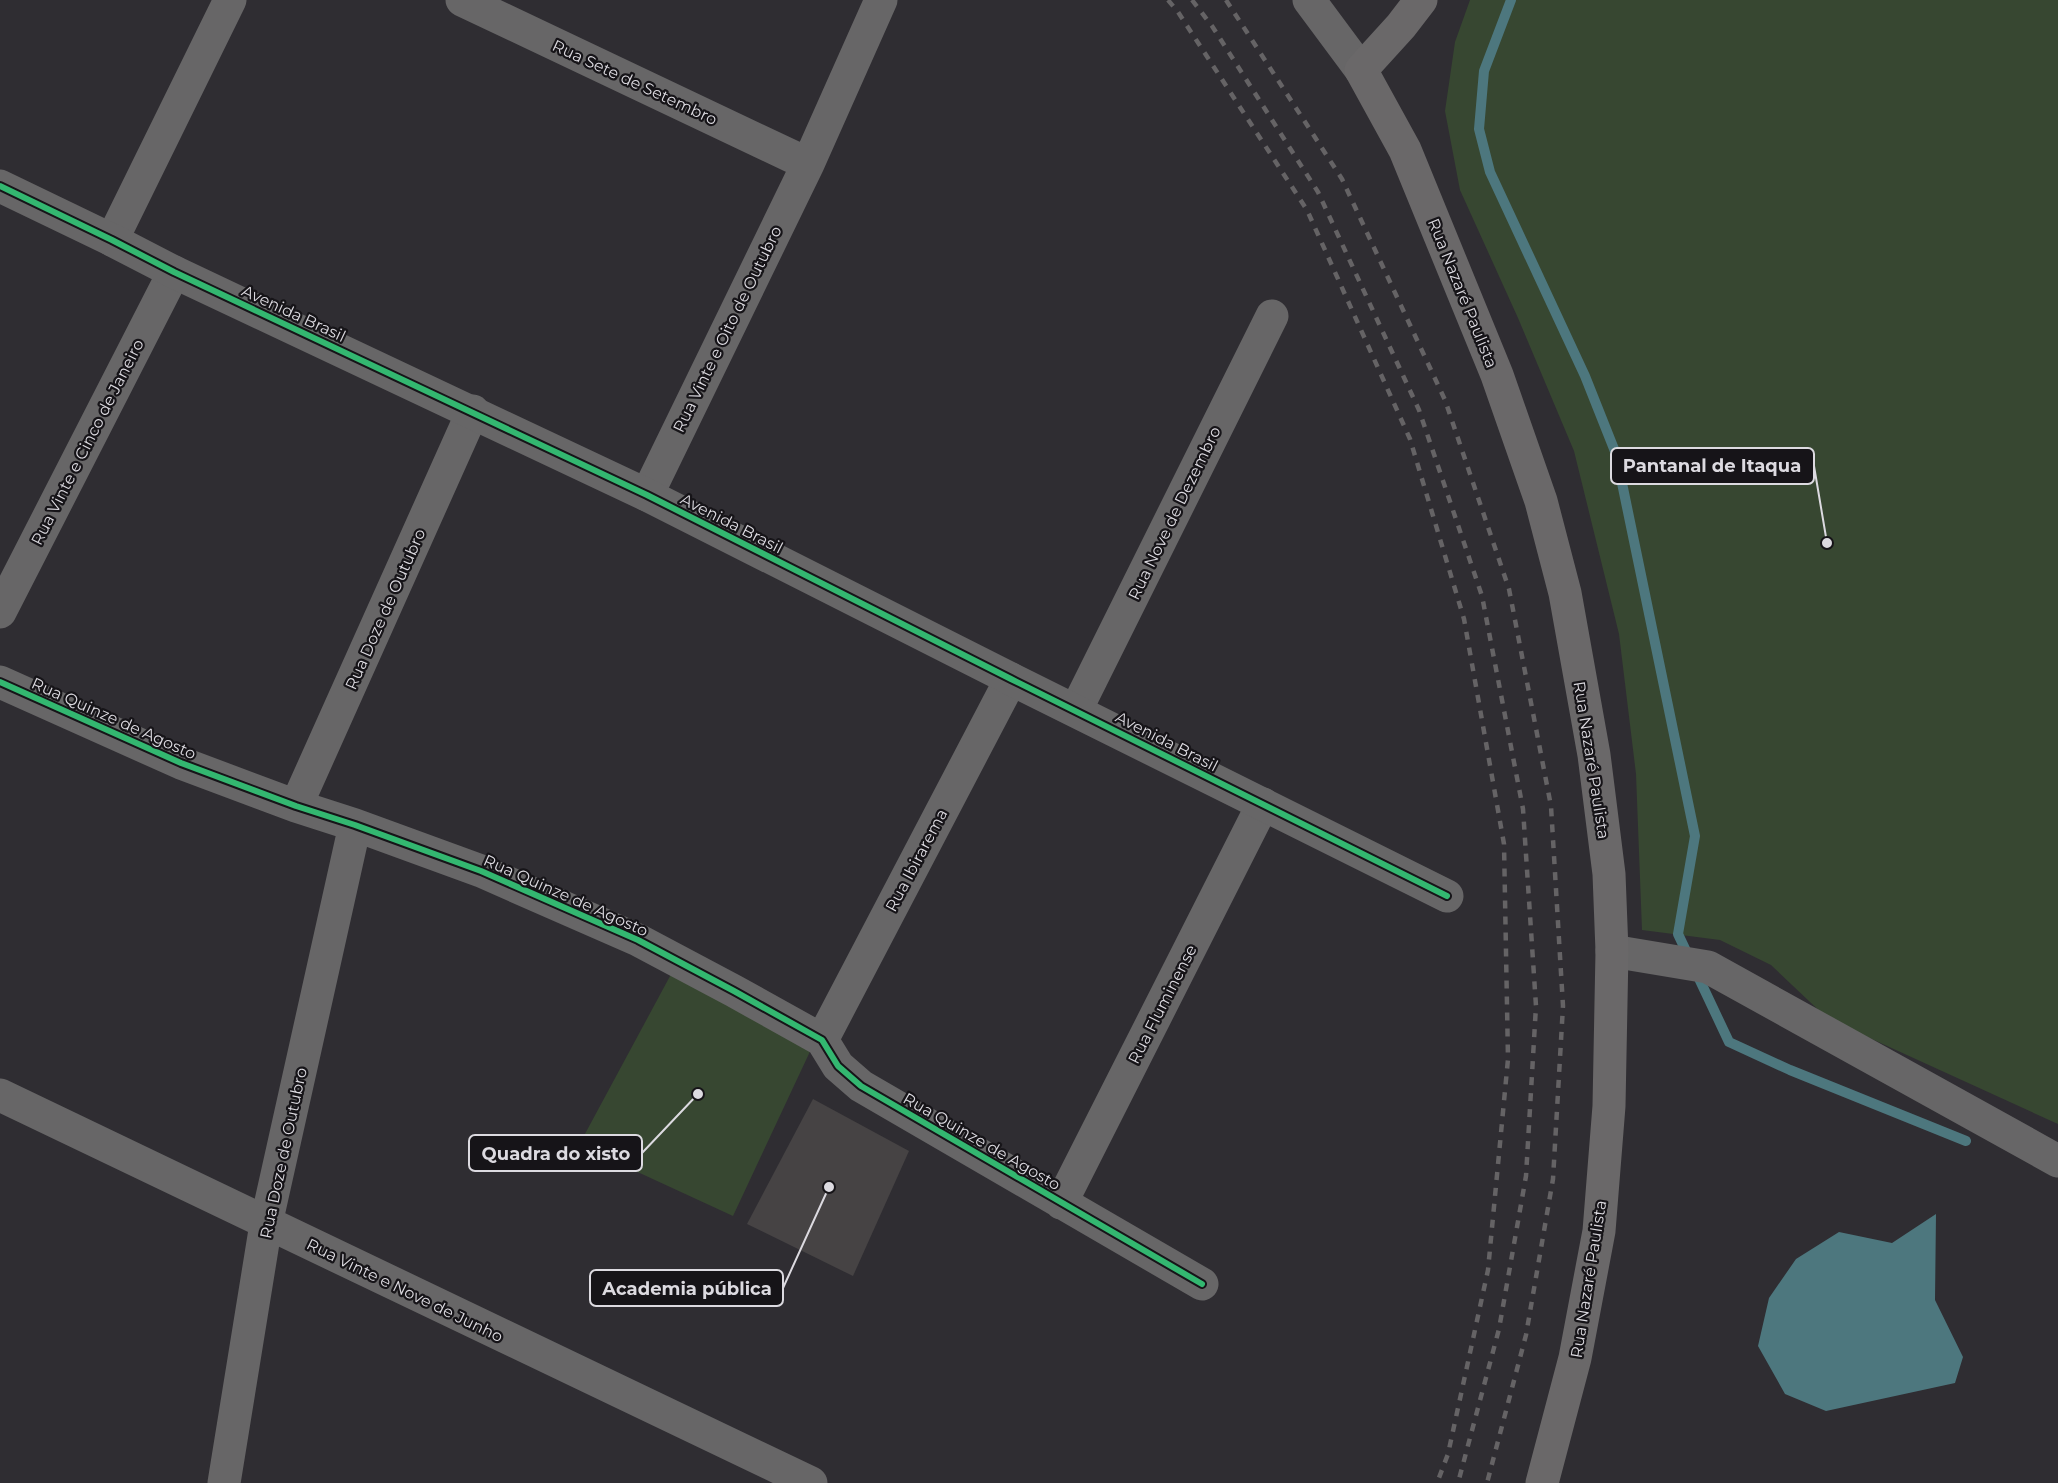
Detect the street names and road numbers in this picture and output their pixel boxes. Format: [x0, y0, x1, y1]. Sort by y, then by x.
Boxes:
street label: Rua Sete de Setembro [549, 36, 720, 129]
street label: Rua Nazaré Paulista [1424, 216, 1501, 371]
street label: Rua Vinte e Oito de Outubro [669, 223, 786, 435]
street label: Avenida Brasil [239, 281, 349, 346]
street label: Rua Vinte e Cinco de Janeiro [27, 336, 148, 548]
street label: Rua Nove de Dezembro [1124, 424, 1225, 603]
street label: Avenida Brasil [677, 489, 786, 557]
street label: Rua Doze de Outubro [341, 526, 430, 693]
street label: Rua Quinze de Agosto [29, 674, 199, 763]
street label: Rua Nazaré Paulista [1570, 680, 1613, 840]
street label: Avenida Brasil [1112, 707, 1221, 775]
street label: Rua Ibirarema [881, 806, 951, 915]
street label: Rua Quinze de Agosto [481, 851, 651, 940]
street label: Rua Fluminense [1124, 941, 1201, 1067]
street label: Rua Doze de Outubro [256, 1066, 311, 1240]
street label: Rua Quinze de Agosto [900, 1089, 1064, 1194]
street label: Rua Nazaré Paulista [1567, 1199, 1610, 1359]
street label: Rua Vinte e Nove de Junho [304, 1235, 506, 1346]

